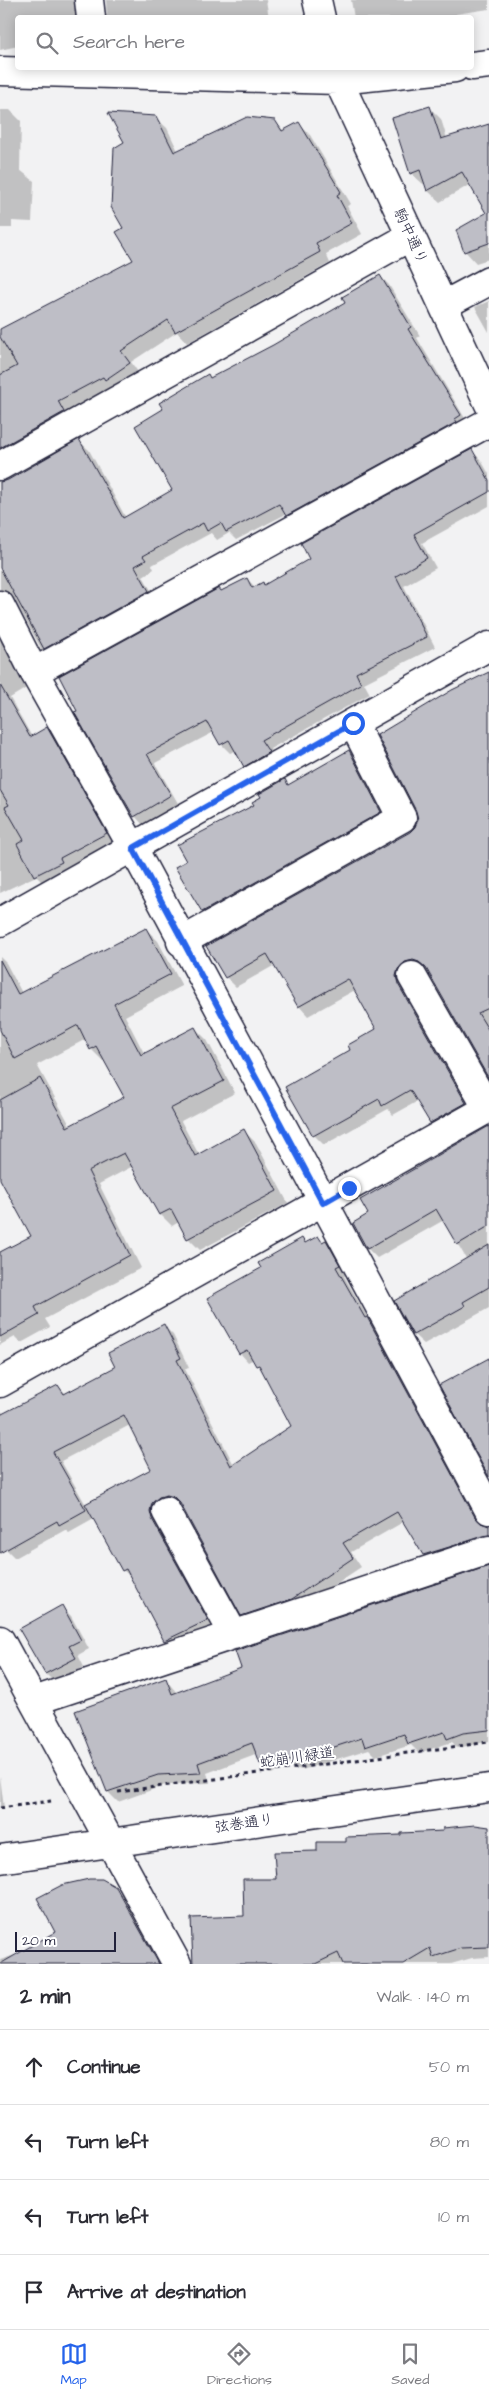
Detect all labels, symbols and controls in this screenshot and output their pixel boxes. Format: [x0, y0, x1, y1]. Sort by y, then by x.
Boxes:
search box [15, 15, 474, 70]
icon: search [33, 29, 61, 57]
text: Search here [73, 29, 185, 56]
street label: 駒中通り [388, 205, 433, 268]
route start [342, 712, 365, 735]
route end [338, 1177, 361, 1200]
street label: 蛇崩川緑道 [258, 1742, 336, 1773]
street label: 弦巻通り [213, 1809, 275, 1838]
scale bar [15, 1929, 116, 1952]
text: 20 m [22, 1931, 55, 1951]
text: 2 min [20, 1982, 70, 2011]
text: Walk · 140 m [377, 1986, 469, 2008]
icon: ahead [20, 2053, 48, 2081]
text: Continue [67, 2054, 141, 2081]
text: 50 m [429, 2056, 469, 2078]
icon: left [20, 2128, 48, 2156]
text: Turn left [67, 2129, 148, 2156]
text: 80 m [430, 2131, 469, 2153]
icon: left [20, 2203, 48, 2231]
text: Turn left [67, 2204, 148, 2231]
text: 10 m [438, 2206, 469, 2228]
icon: arrive [20, 2278, 48, 2306]
text: Arrive at destination [67, 2279, 246, 2306]
tab: Map [60, 2340, 88, 2390]
tab: Directions [207, 2340, 272, 2390]
tab: Saved [391, 2340, 429, 2390]

